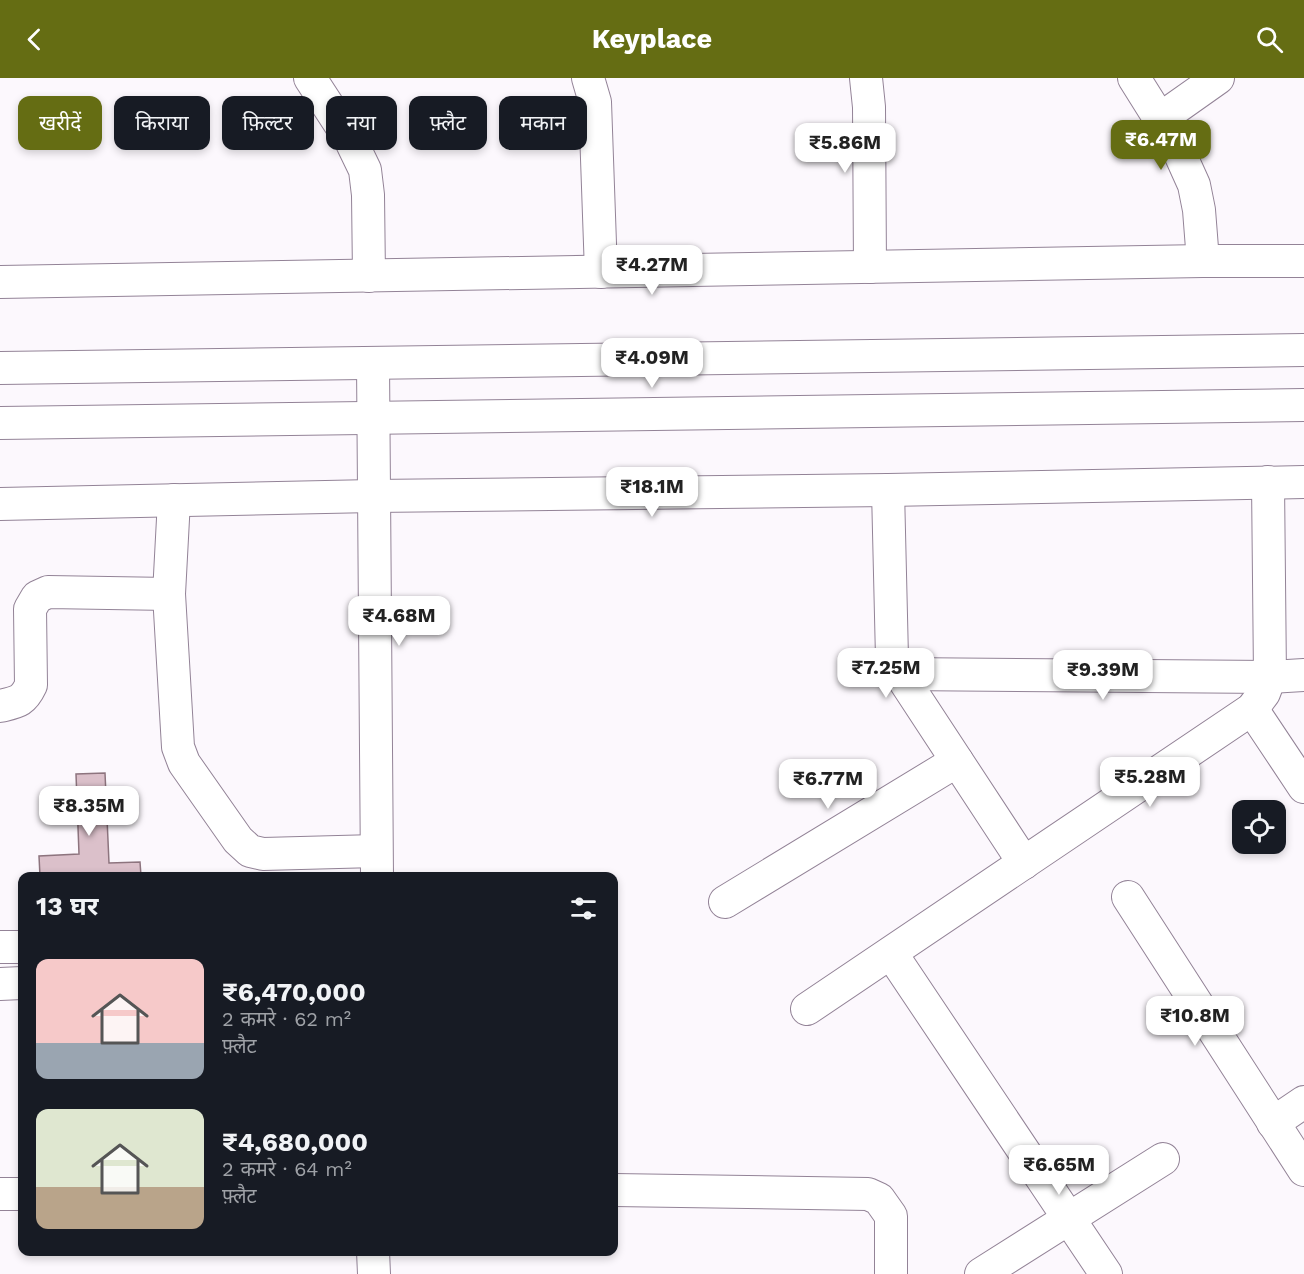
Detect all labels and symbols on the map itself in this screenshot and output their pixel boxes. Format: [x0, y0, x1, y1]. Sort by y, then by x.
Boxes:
pin: ₹6.47M [1112, 120, 1210, 171]
pin: ₹5.86M [796, 123, 894, 174]
pin: ₹4.27M [603, 245, 701, 296]
pin: ₹4.09M [603, 338, 701, 389]
pin: ₹18.1M [603, 467, 701, 518]
pin: ₹4.68M [350, 596, 448, 647]
pin: ₹7.25M [837, 648, 935, 699]
pin: ₹9.39M [1054, 650, 1152, 701]
pin: ₹5.28M [1101, 757, 1199, 808]
pin: ₹6.77M [779, 759, 877, 810]
pin: ₹8.35M [40, 786, 138, 837]
pin: ₹10.8M [1146, 996, 1244, 1047]
pin: ₹6.65M [1010, 1145, 1108, 1196]

